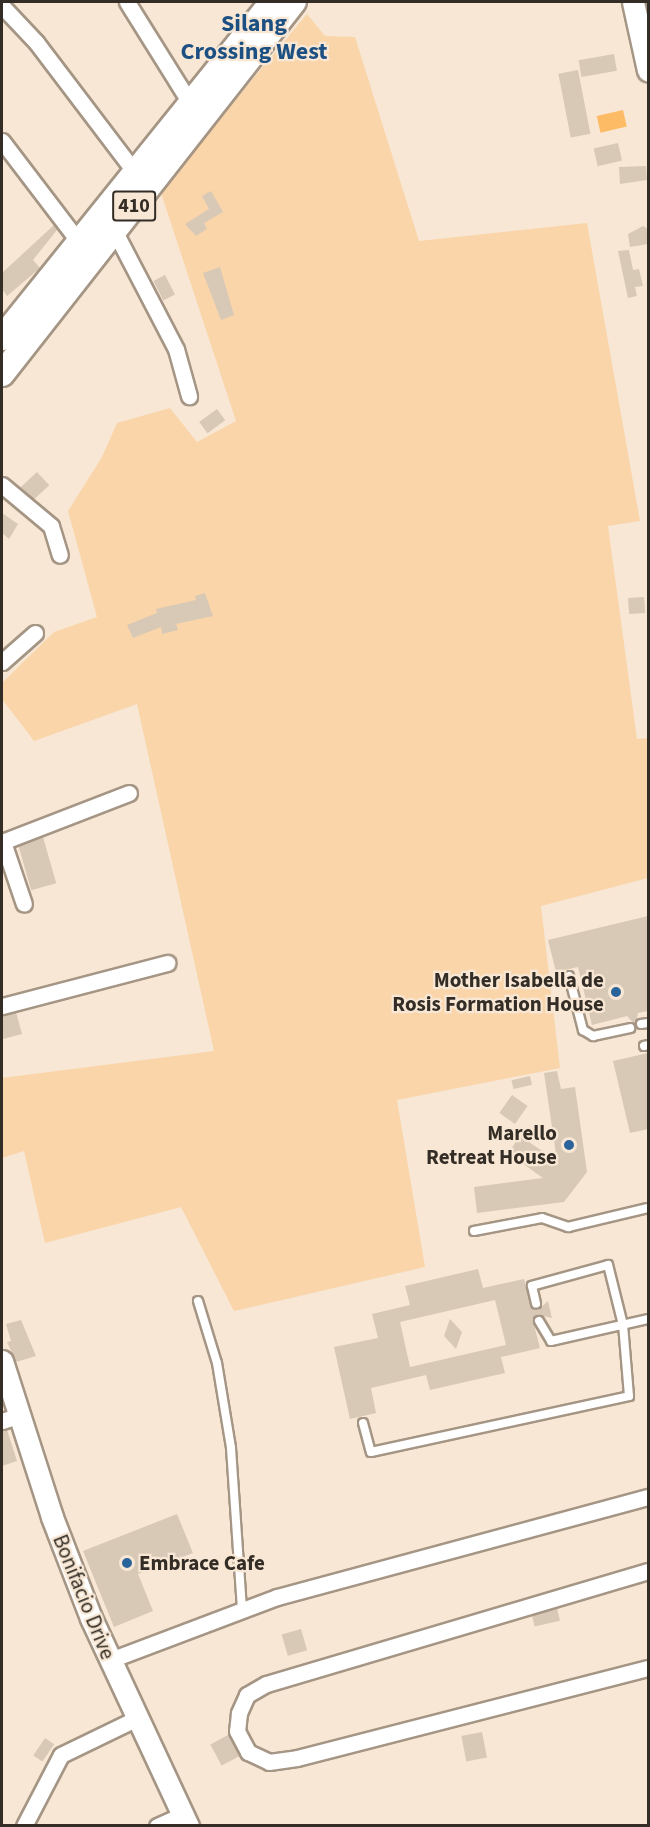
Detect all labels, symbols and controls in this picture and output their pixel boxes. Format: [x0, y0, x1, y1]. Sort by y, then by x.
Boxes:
district label: Silang Crossing West [180, 10, 328, 66]
road number: 410 [112, 189, 156, 223]
place label: Mother Isabella de Rosis Formation House [392, 967, 604, 1017]
marker: Mother Isabella de Rosis Formation House [609, 985, 623, 999]
place label: Marello Retreat House [426, 1120, 557, 1170]
marker: Marello Retreat House [562, 1138, 576, 1152]
street label: Bonifacio Drive [47, 1531, 121, 1663]
place label: Embrace Cafe [139, 1550, 265, 1576]
marker: Embrace Cafe [120, 1556, 134, 1570]

